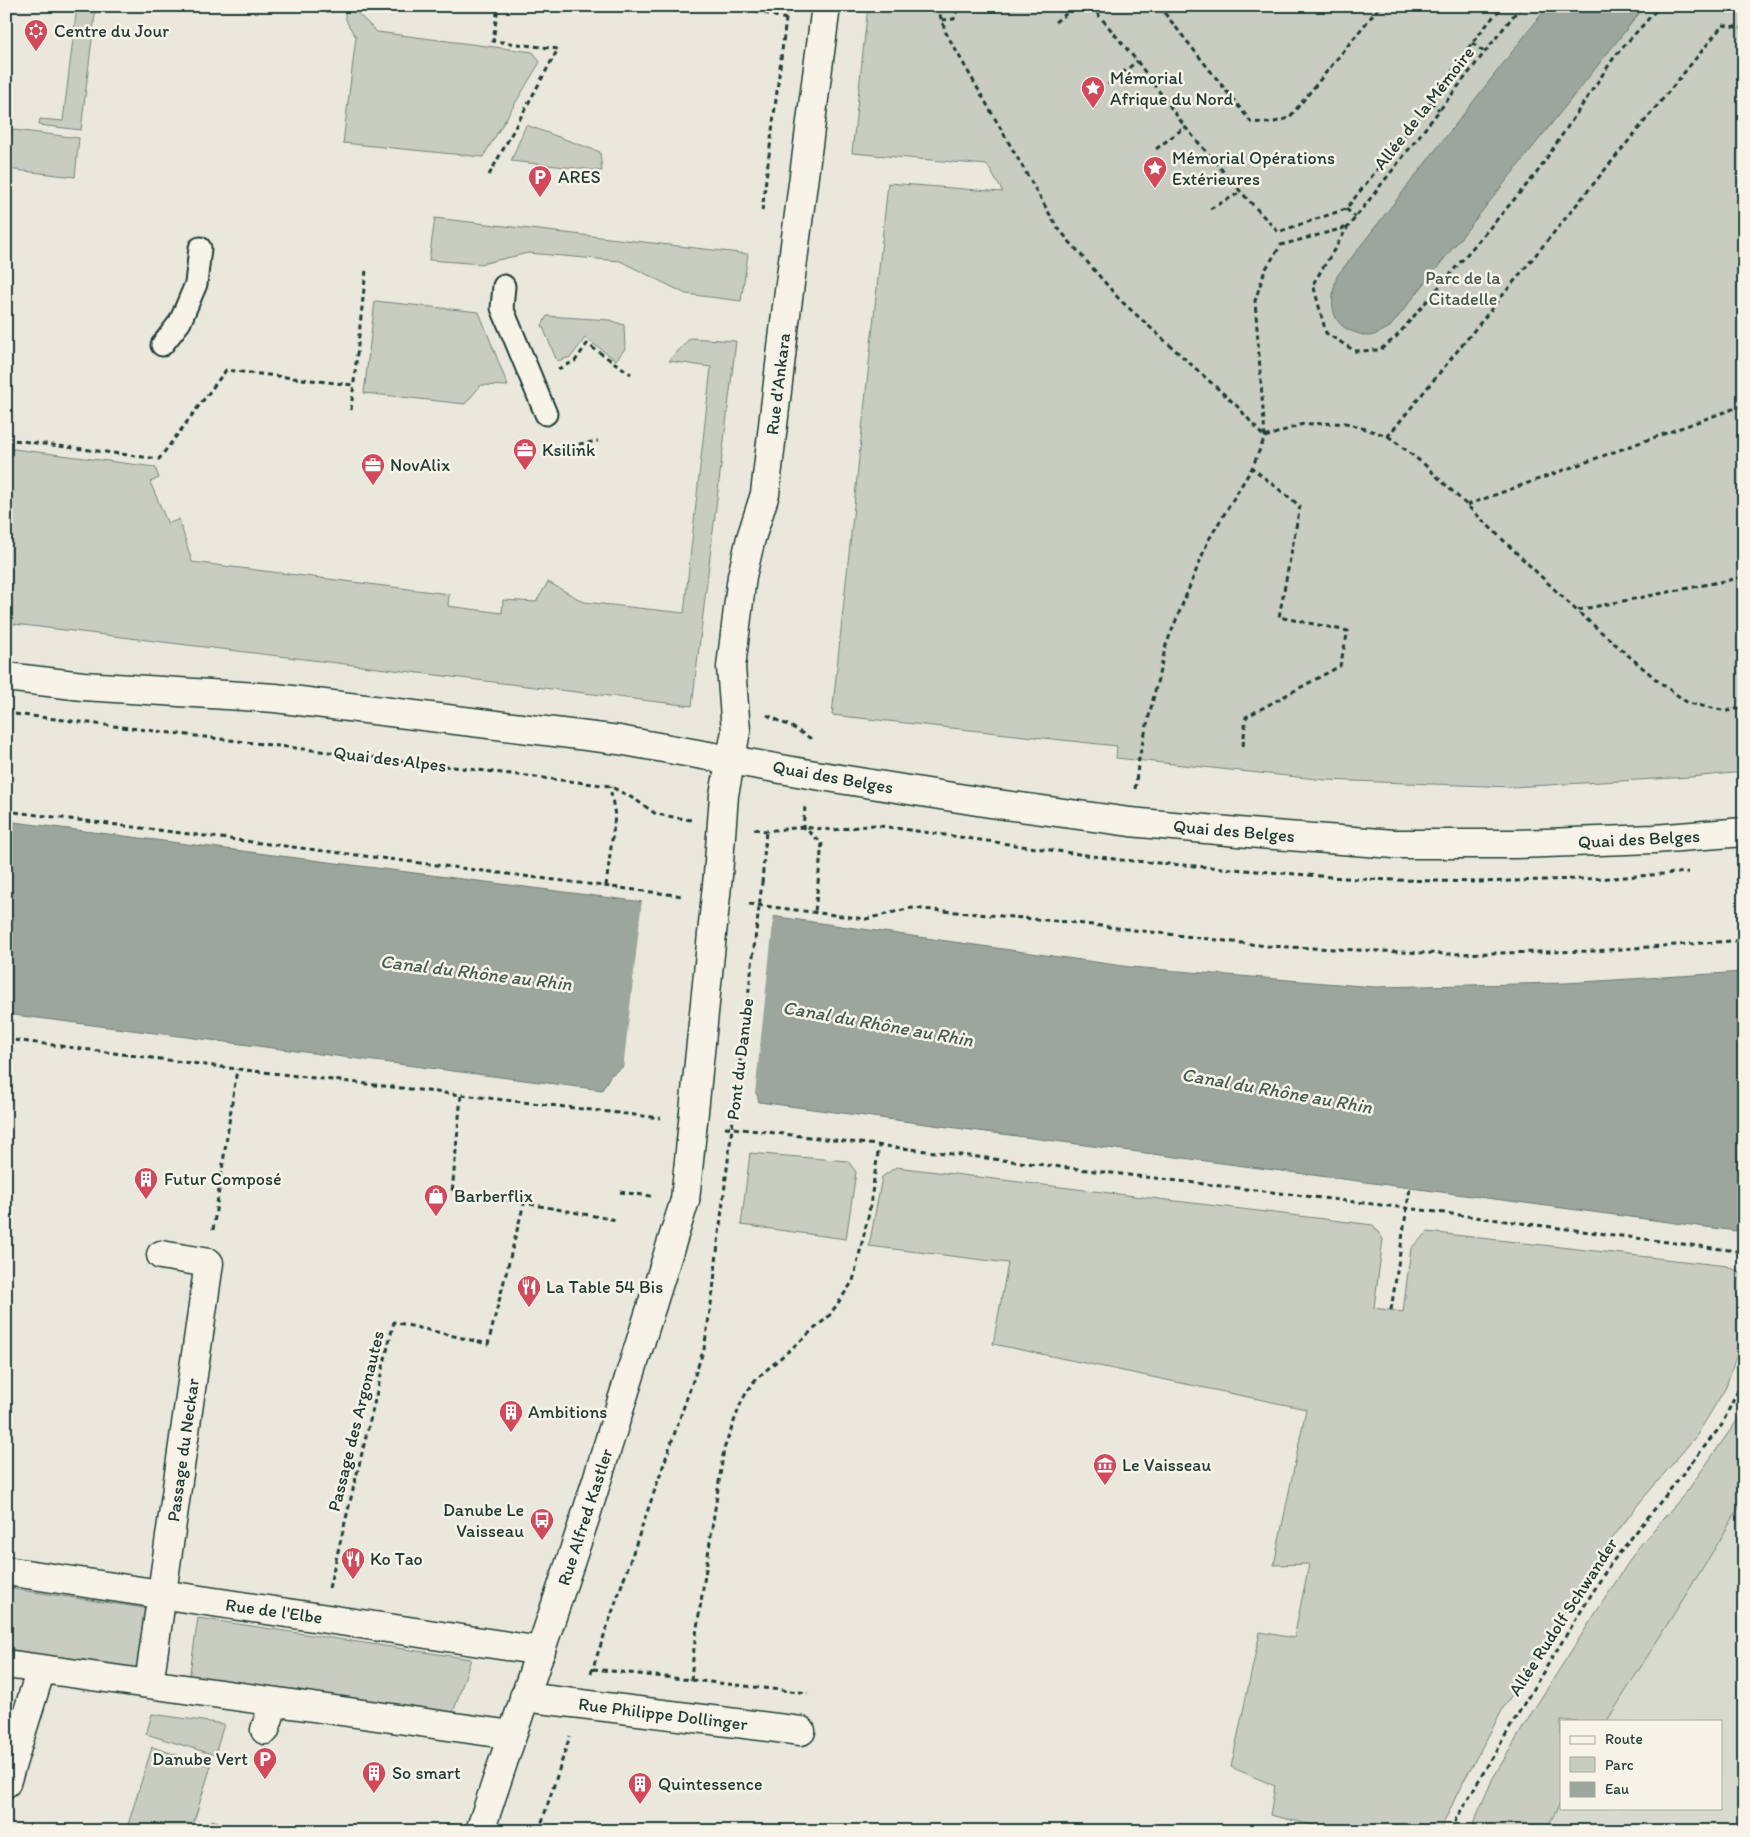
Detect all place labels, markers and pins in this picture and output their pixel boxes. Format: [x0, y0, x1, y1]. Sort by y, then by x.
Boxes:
synagogue icon: Centre du Jour [23, 18, 49, 52]
place label: Centre du Jour [54, 20, 169, 42]
place label: Mémorial Afrique du Nord [1110, 67, 1234, 110]
place icon: Mémorial Afrique du Nord [1080, 75, 1106, 109]
place label: Mémorial Opérations Extérieures [1172, 147, 1335, 190]
place icon: Mémorial Opérations Extérieures [1142, 155, 1168, 189]
parking icon: ARES [527, 164, 553, 198]
place label: ARES [558, 166, 601, 188]
office icon: Ksilink [512, 437, 538, 471]
place label: Ksilink [542, 439, 596, 461]
office icon: NovAlix [360, 452, 386, 486]
place label: NovAlix [390, 454, 450, 476]
building icon: Futur Composé [133, 1166, 159, 1200]
place label: Futur Composé [164, 1168, 282, 1190]
shop icon: Barberflix [423, 1183, 449, 1217]
place label: Barberflix [454, 1185, 533, 1207]
restaurant icon: La Table 54 Bis [516, 1274, 542, 1308]
place label: La Table 54 Bis [546, 1276, 663, 1298]
building icon: Ambitions [498, 1399, 524, 1433]
place label: Ambitions [528, 1401, 607, 1423]
museum icon: Le Vaisseau [1092, 1452, 1118, 1486]
place label: Le Vaisseau [1122, 1454, 1211, 1476]
place label: Danube Le Vaisseau [443, 1499, 524, 1542]
bus stop icon: Danube Le Vaisseau [529, 1507, 555, 1541]
restaurant icon: Ko Tao [340, 1546, 366, 1580]
place label: Ko Tao [370, 1548, 423, 1570]
parking icon: Danube Vert [252, 1746, 278, 1780]
place label: Danube Vert [152, 1748, 248, 1770]
building icon: So smart [361, 1760, 387, 1794]
place label: So smart [392, 1762, 461, 1784]
building icon: Quintessence [627, 1771, 653, 1805]
place label: Quintessence [658, 1773, 762, 1795]

